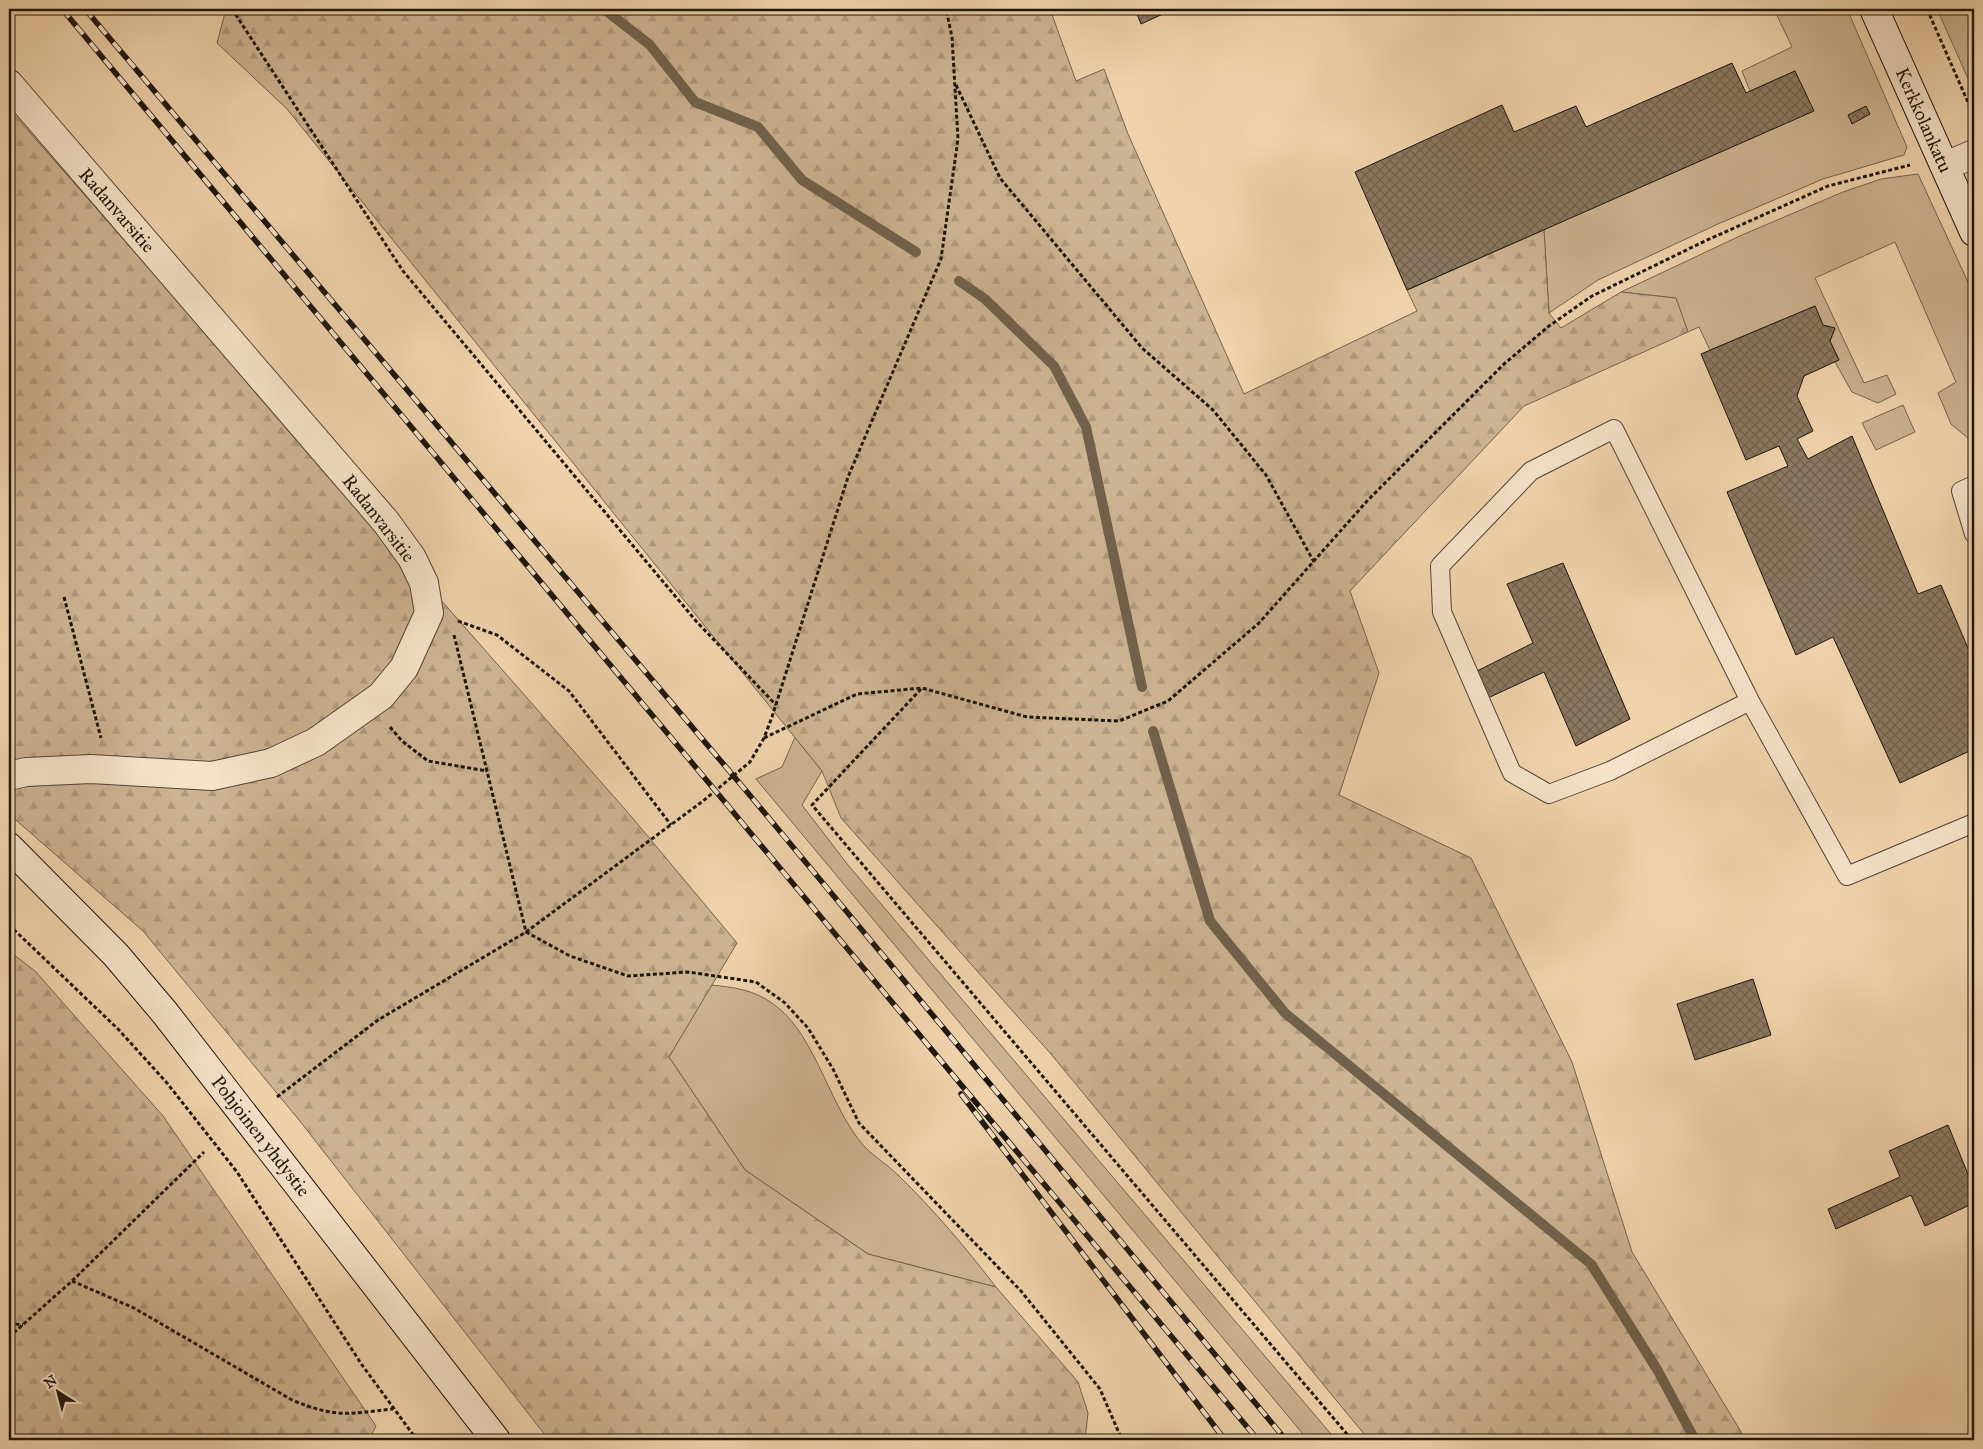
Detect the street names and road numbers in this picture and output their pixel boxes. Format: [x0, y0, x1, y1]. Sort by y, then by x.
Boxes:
street label: Kerkkolankatu [1891, 64, 1957, 176]
street label: Radanvarsitie [74, 163, 160, 257]
street label: Radanvarsitie [338, 470, 420, 567]
street label: Pohjoinen yhdystie [207, 1071, 315, 1201]

